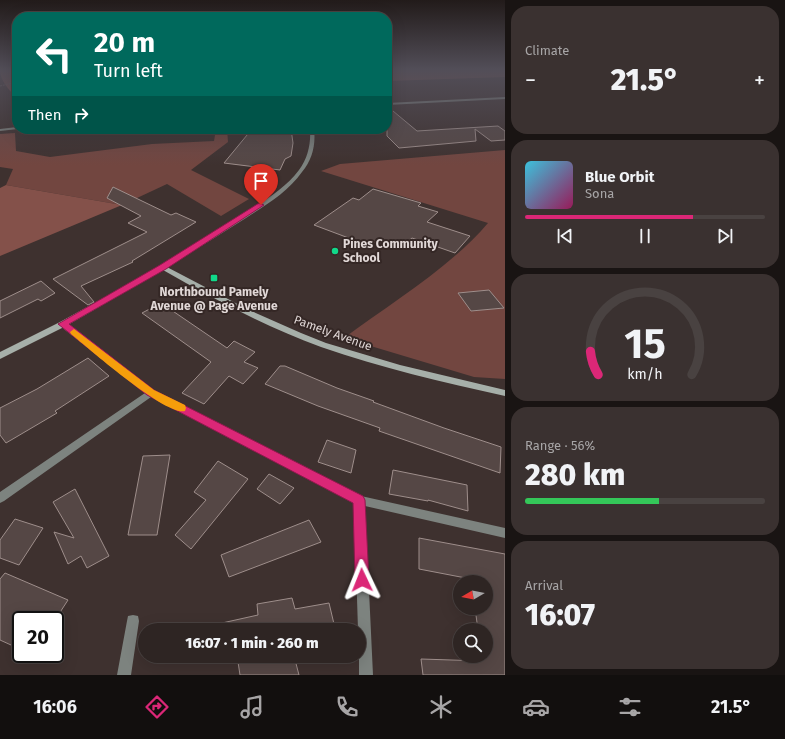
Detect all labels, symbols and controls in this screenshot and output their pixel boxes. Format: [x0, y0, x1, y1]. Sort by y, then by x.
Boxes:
text: 20 m [94, 26, 155, 59]
icon: left [28, 28, 80, 80]
text: Climate [525, 43, 569, 58]
text: Turn left [94, 60, 163, 82]
text: 21.5° [611, 62, 679, 98]
text: − [525, 67, 536, 94]
text: + [754, 67, 765, 94]
icon: right [70, 104, 92, 126]
text: Then [28, 106, 62, 124]
pin [244, 164, 278, 205]
text: Blue Orbit [585, 168, 654, 186]
icon: arrive [250, 170, 272, 192]
text: Sona [585, 186, 614, 201]
icon: previous [554, 225, 576, 247]
icon: pause [634, 225, 656, 247]
icon: next [714, 225, 736, 247]
place label: Pines Community School [343, 237, 438, 265]
marker: Pines Community School [330, 246, 340, 256]
marker: Northbound Pamely Avenue @ Page Avenue [209, 273, 219, 283]
place label: Northbound Pamely Avenue @ Page Avenue [149, 285, 278, 313]
street label: Pamely Avenue [292, 312, 374, 354]
text: 15 [624, 319, 666, 369]
text: km/h [627, 366, 663, 383]
text: Range · 56% [525, 438, 595, 453]
text: 280 km [525, 457, 625, 493]
position arrow [341, 559, 383, 601]
north arrow [453, 575, 493, 615]
map controls [453, 575, 493, 663]
text: Arrival [525, 578, 563, 593]
text: 16:07 [525, 597, 595, 633]
speed limit sign: 20 [12, 611, 64, 663]
button: search [453, 623, 493, 663]
text: 16:07 · 1 min · 260 m [185, 634, 319, 652]
icon: directions [143, 693, 171, 721]
icon: music [238, 693, 266, 721]
icon: phone [333, 693, 361, 721]
icon: climate [427, 693, 455, 721]
icon: car [522, 693, 550, 721]
icon: filters [616, 693, 644, 721]
text: 16:06 [33, 696, 77, 718]
text: 21.5° [711, 696, 752, 718]

